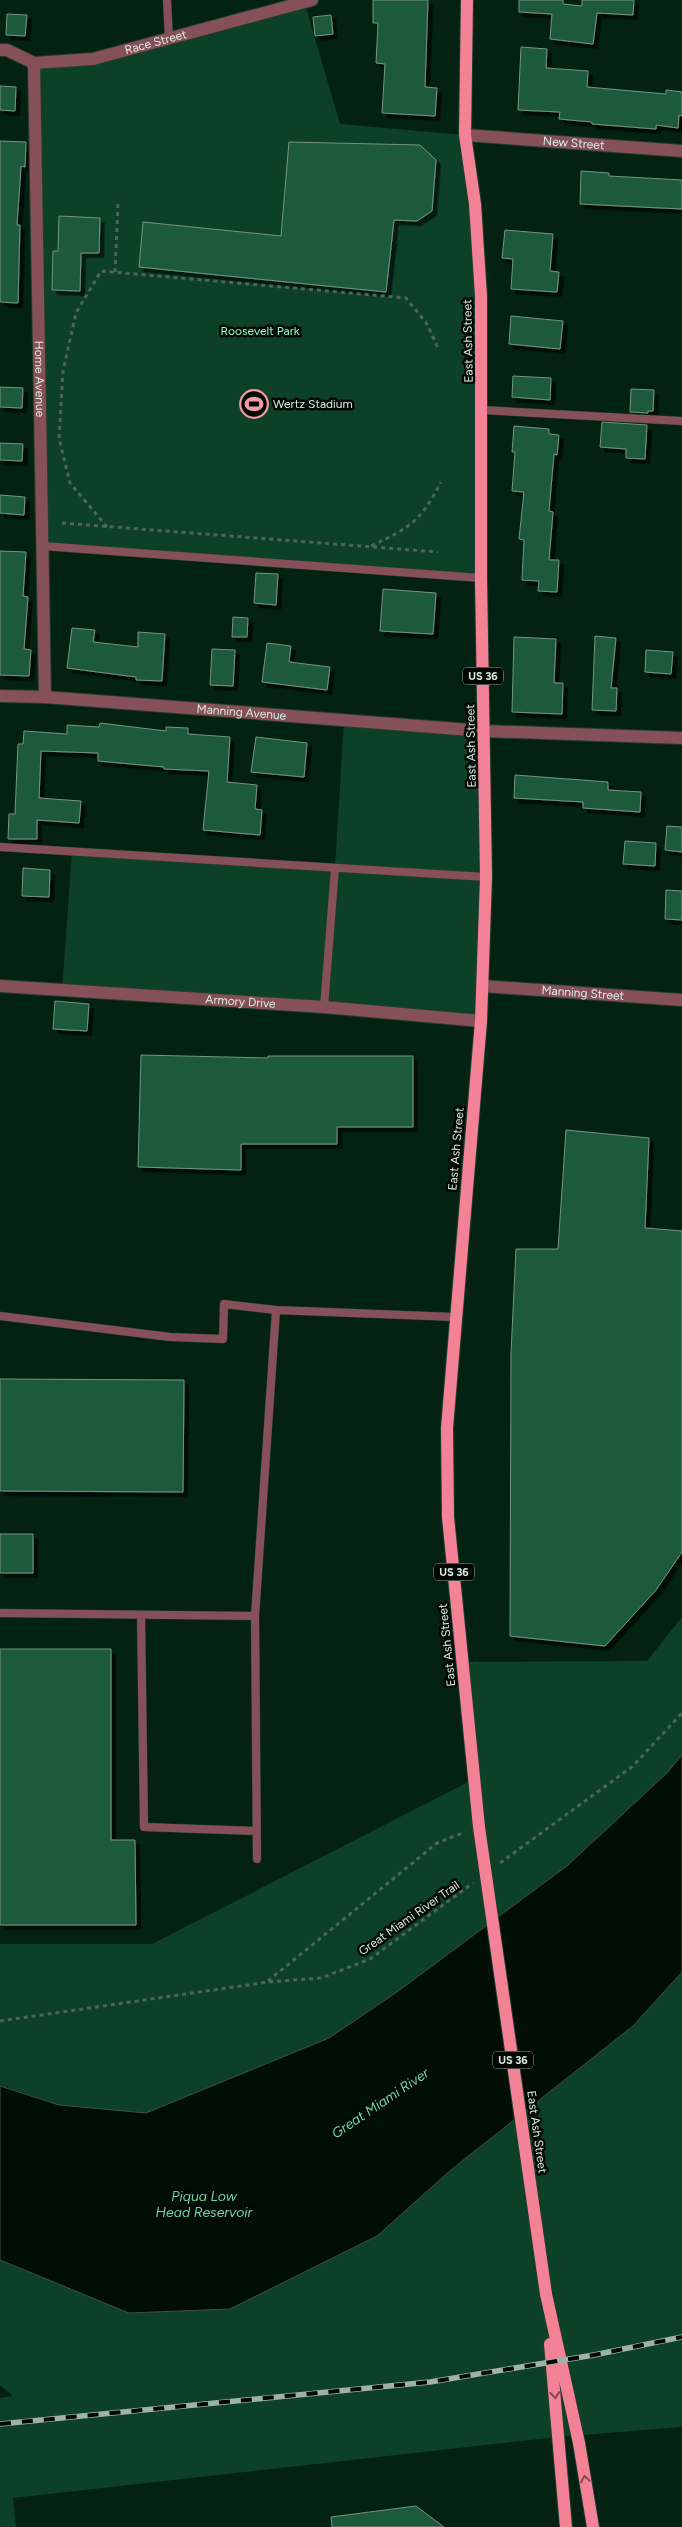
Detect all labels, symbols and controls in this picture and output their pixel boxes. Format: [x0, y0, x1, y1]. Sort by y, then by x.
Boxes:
street label: Race Street [123, 27, 188, 57]
street label: New Street [542, 134, 605, 152]
street label: East Ash Street [460, 299, 476, 383]
park label: Roosevelt Park [220, 324, 300, 338]
street label: Home Avenue [32, 341, 47, 418]
sports icon: Wertz Stadium [239, 389, 269, 419]
place label: Wertz Stadium [273, 397, 353, 411]
road number: US 36 [463, 668, 503, 684]
street label: Manning Avenue [196, 702, 287, 723]
street label: East Ash Street [463, 704, 479, 788]
street label: Manning Street [541, 983, 625, 1003]
street label: Armory Drive [205, 992, 277, 1011]
street label: East Ash Street [445, 1106, 467, 1191]
road number: US 36 [434, 1564, 474, 1580]
street label: East Ash Street [436, 1602, 458, 1687]
street label: Great Miami River Trail [356, 1878, 462, 1958]
road number: US 36 [493, 2052, 533, 2068]
water label: Great Miami River [328, 2064, 433, 2142]
street label: East Ash Street [524, 2090, 550, 2175]
water label: Piqua Low Head Reservoir [156, 2188, 254, 2221]
one-way arrow [549, 2391, 560, 2399]
one-way arrow [580, 2475, 591, 2483]

